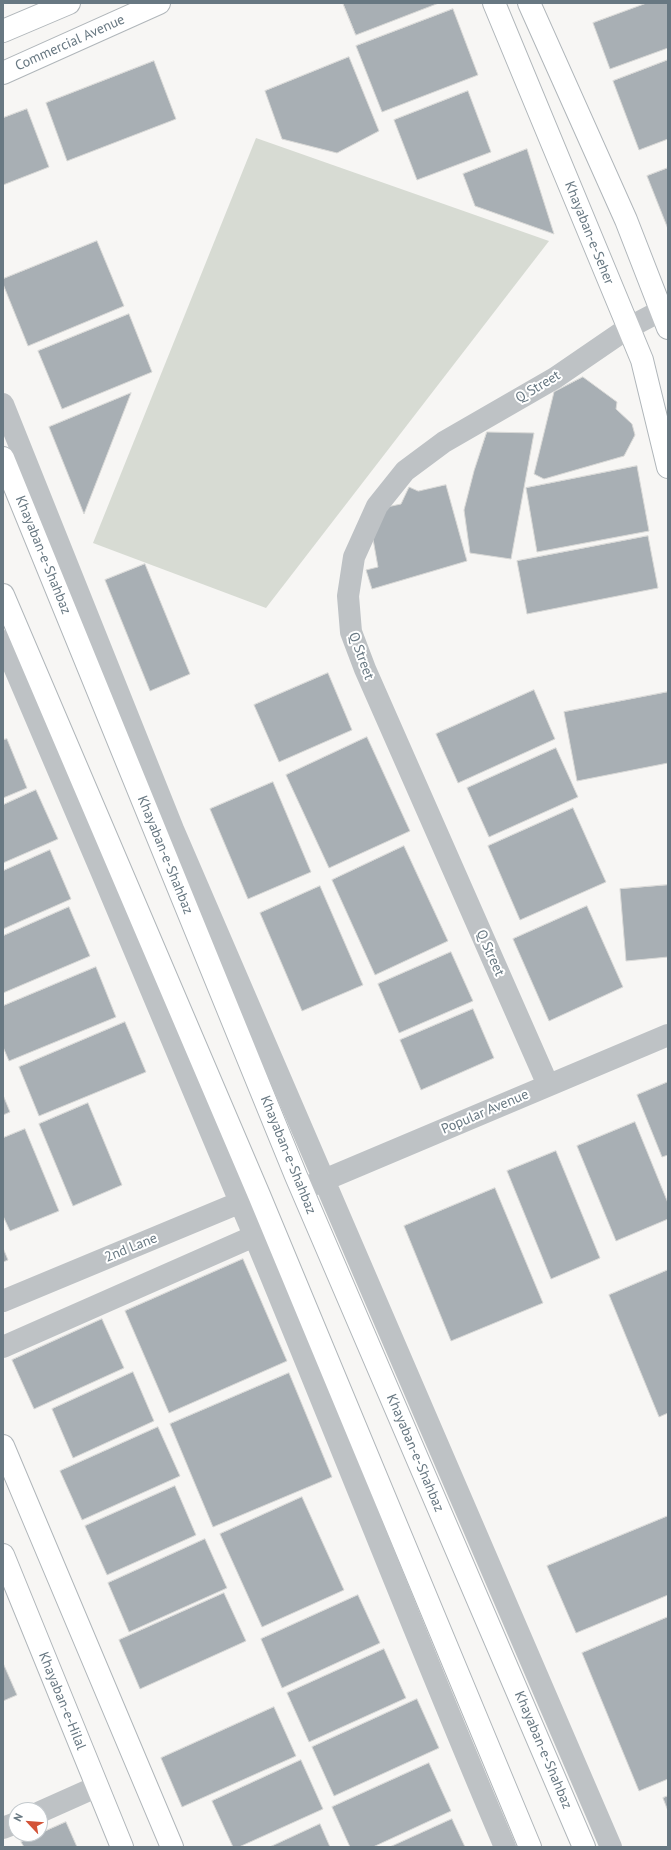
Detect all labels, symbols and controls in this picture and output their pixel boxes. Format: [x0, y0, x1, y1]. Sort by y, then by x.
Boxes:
street label: Commercial Avenue [13, 11, 127, 75]
street label: Khayaban-e-Seher [561, 179, 617, 287]
street label: Q Street [513, 367, 563, 407]
street label: Khayaban-e-Shahbaz [12, 493, 74, 617]
street label: Q Street [345, 630, 377, 682]
street label: Khayaban-e-Shahbaz [134, 793, 196, 917]
street label: Q Street [472, 927, 508, 979]
street label: Popular Avenue [439, 1086, 531, 1138]
street label: Khayaban-e-Shahbaz [257, 1093, 319, 1217]
street label: 2nd Lane [102, 1230, 160, 1266]
street label: Khayaban-e-Shahbaz [383, 1392, 447, 1514]
street label: Khayaban-e-Hilal [35, 1650, 89, 1752]
street label: Khayaban-e-Shahbaz [511, 1689, 575, 1811]
north arrow [8, 1802, 48, 1842]
text: N [10, 1811, 26, 1824]

